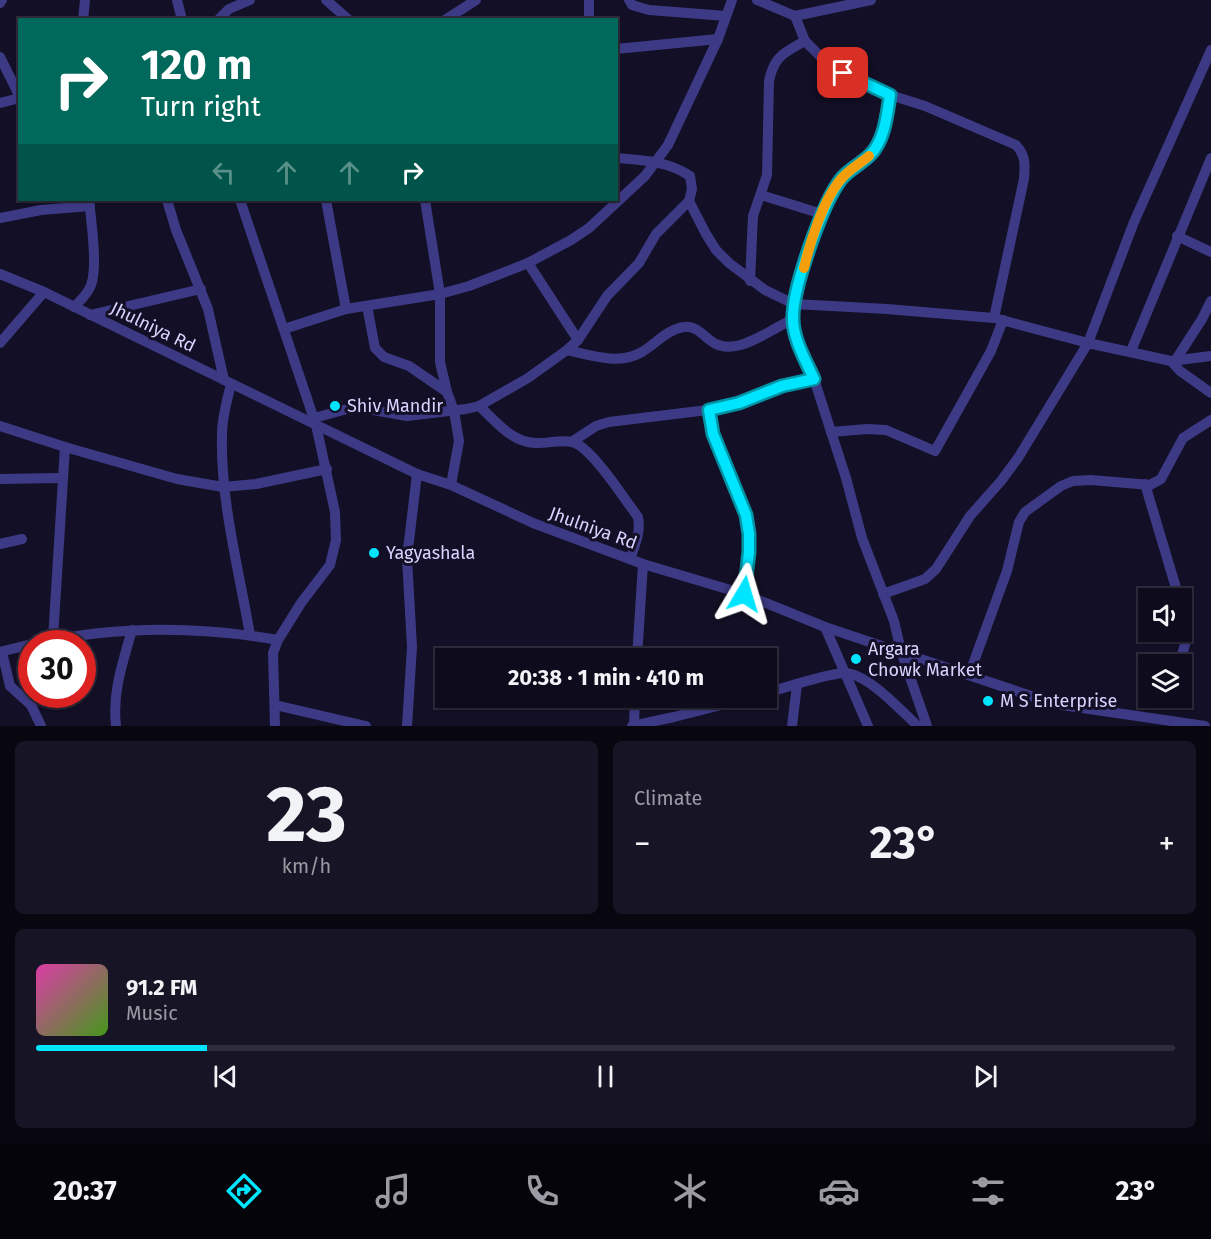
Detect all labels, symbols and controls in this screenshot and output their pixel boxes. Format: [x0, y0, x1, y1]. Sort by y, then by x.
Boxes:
text: 120 m [141, 40, 252, 90]
icon: right [42, 42, 120, 120]
pin [817, 47, 868, 98]
icon: arrive [826, 56, 859, 89]
text: Turn right [141, 91, 261, 123]
icon: left [207, 156, 240, 189]
icon: ahead [270, 156, 303, 189]
icon: ahead [333, 156, 366, 189]
icon: right [396, 156, 429, 189]
street label: Jhulniya Rd [107, 297, 199, 357]
place label: Shiv Mandir [347, 395, 443, 417]
marker: Shiv Mandir [328, 399, 342, 413]
street label: Jhulniya Rd [546, 502, 640, 554]
place label: Yagyashala [386, 542, 475, 564]
marker: Yagyashala [367, 546, 381, 560]
position arrow [712, 562, 776, 626]
map controls [1138, 588, 1192, 708]
button: sound [1138, 588, 1192, 642]
speed limit sign: 30 [18, 630, 96, 708]
place label: Argara Chowk Market [868, 638, 982, 681]
marker: Argara Chowk Market [849, 652, 863, 666]
button: layers [1138, 654, 1192, 708]
text: 20:38 · 1 min · 410 m [508, 664, 704, 691]
place label: M S Enterprise [1000, 690, 1117, 712]
marker: M S Enterprise [981, 694, 995, 708]
text: 23 [266, 768, 347, 862]
text: Climate [634, 786, 702, 810]
text: 23° [870, 816, 939, 870]
text: − [634, 824, 651, 864]
text: + [1159, 824, 1175, 864]
text: km/h [282, 854, 331, 878]
text: 91.2 FM [126, 974, 197, 1001]
text: Music [126, 1001, 178, 1025]
icon: previous [209, 1060, 242, 1093]
icon: pause [589, 1060, 622, 1093]
icon: next [969, 1060, 1002, 1093]
icon: directions [223, 1170, 265, 1212]
icon: music [372, 1170, 414, 1212]
icon: phone [521, 1170, 563, 1212]
icon: climate [669, 1170, 711, 1212]
icon: car [818, 1170, 860, 1212]
icon: filters [967, 1170, 1009, 1212]
text: 20:37 [53, 1175, 117, 1207]
text: 23° [1116, 1175, 1158, 1207]

